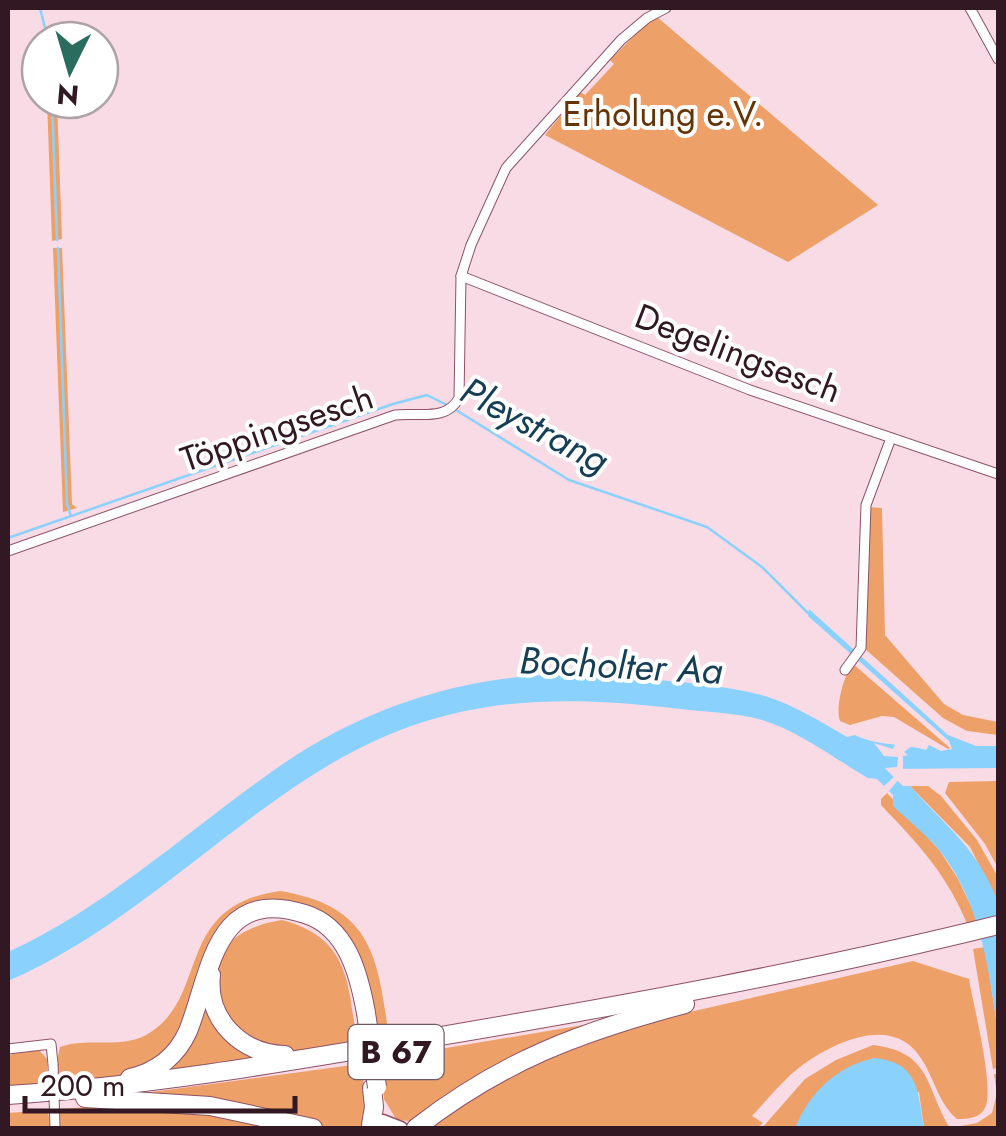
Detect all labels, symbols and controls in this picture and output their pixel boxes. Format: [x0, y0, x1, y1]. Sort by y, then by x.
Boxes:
north arrow [20, 20, 120, 120]
text: N [55, 73, 81, 116]
park label: Erholung e.V. [563, 89, 763, 139]
street label: Degelingsesch [628, 291, 848, 415]
water label: Pleystrang [451, 363, 619, 487]
street label: Töppingsesch [174, 372, 380, 484]
water label: Bocholter Aa [518, 632, 724, 698]
road number: B 67 [348, 1025, 444, 1079]
scale bar [25, 1051, 295, 1113]
text: 200 m [40, 1064, 125, 1107]

